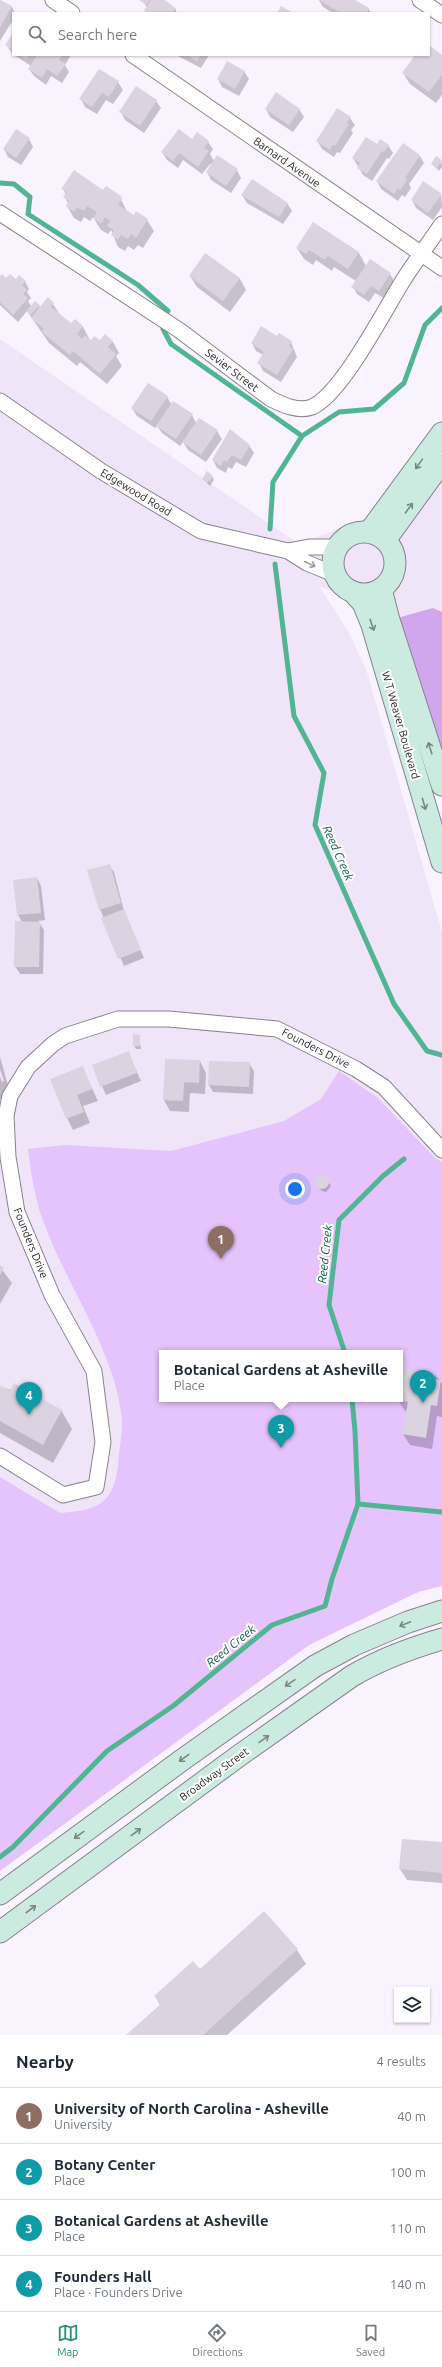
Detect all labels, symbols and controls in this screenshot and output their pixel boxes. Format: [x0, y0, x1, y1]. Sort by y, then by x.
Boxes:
search box [12, 12, 430, 56]
icon: search [26, 23, 48, 45]
text: Search here [58, 26, 137, 43]
street label: Barnard Avenue [251, 134, 323, 190]
street label: Sevier Street [203, 346, 261, 394]
one-way arrow [415, 459, 423, 470]
street label: Edgewood Road [98, 466, 174, 518]
one-way arrow [405, 503, 413, 514]
one-way arrow [304, 561, 316, 568]
one-way arrow [369, 619, 376, 632]
street label: W T Weaver Boulevard [380, 670, 422, 780]
one-way arrow [426, 742, 433, 755]
one-way arrow [421, 797, 428, 810]
water label: Reed Creek [321, 823, 357, 883]
street label: Founders Drive [280, 1026, 352, 1070]
your location [285, 1179, 305, 1199]
street label: Founders Drive [11, 1206, 51, 1280]
water label: Reed Creek [315, 1223, 334, 1284]
pin: 1 [208, 1226, 234, 1259]
popup [159, 1350, 403, 1402]
text: Botanical Gardens at Asheville [174, 1361, 388, 1378]
pin: 2 [410, 1370, 436, 1403]
text: Place [174, 1378, 205, 1392]
pin: 4 [16, 1382, 42, 1415]
pin: 3 [268, 1415, 294, 1448]
one-way arrow [400, 1620, 412, 1628]
water label: Reed Creek [204, 1621, 258, 1669]
one-way arrow [285, 1679, 296, 1687]
one-way arrow [258, 1735, 269, 1743]
street label: Broadway Street [177, 1745, 251, 1803]
one-way arrow [179, 1754, 190, 1762]
one-way arrow [130, 1827, 141, 1836]
one-way arrow [74, 1831, 85, 1840]
one-way arrow [26, 1905, 37, 1913]
map controls [394, 1987, 430, 2023]
button: layers [394, 1987, 430, 2023]
text: Nearby [16, 2052, 74, 2071]
text: 4 results [376, 2054, 426, 2068]
text: University of North Carolina - Asheville [54, 2100, 329, 2117]
text: 1 [25, 2109, 33, 2123]
text: 40 m [397, 2109, 426, 2123]
text: University [54, 2117, 112, 2131]
text: Botany Center [54, 2156, 155, 2173]
text: 2 [25, 2165, 33, 2179]
text: 100 m [390, 2165, 426, 2179]
text: Place [54, 2173, 85, 2187]
text: Botanical Gardens at Asheville [54, 2212, 269, 2229]
text: 3 [25, 2221, 33, 2235]
text: 110 m [390, 2221, 426, 2235]
text: Place [54, 2229, 85, 2243]
text: Founders Hall [54, 2268, 151, 2285]
text: 4 [25, 2277, 33, 2291]
text: 140 m [390, 2277, 426, 2291]
text: Place · Founders Drive [54, 2285, 183, 2299]
tab: Map [57, 2322, 79, 2358]
tab: Directions [192, 2322, 242, 2358]
tab: Saved [356, 2322, 385, 2358]

